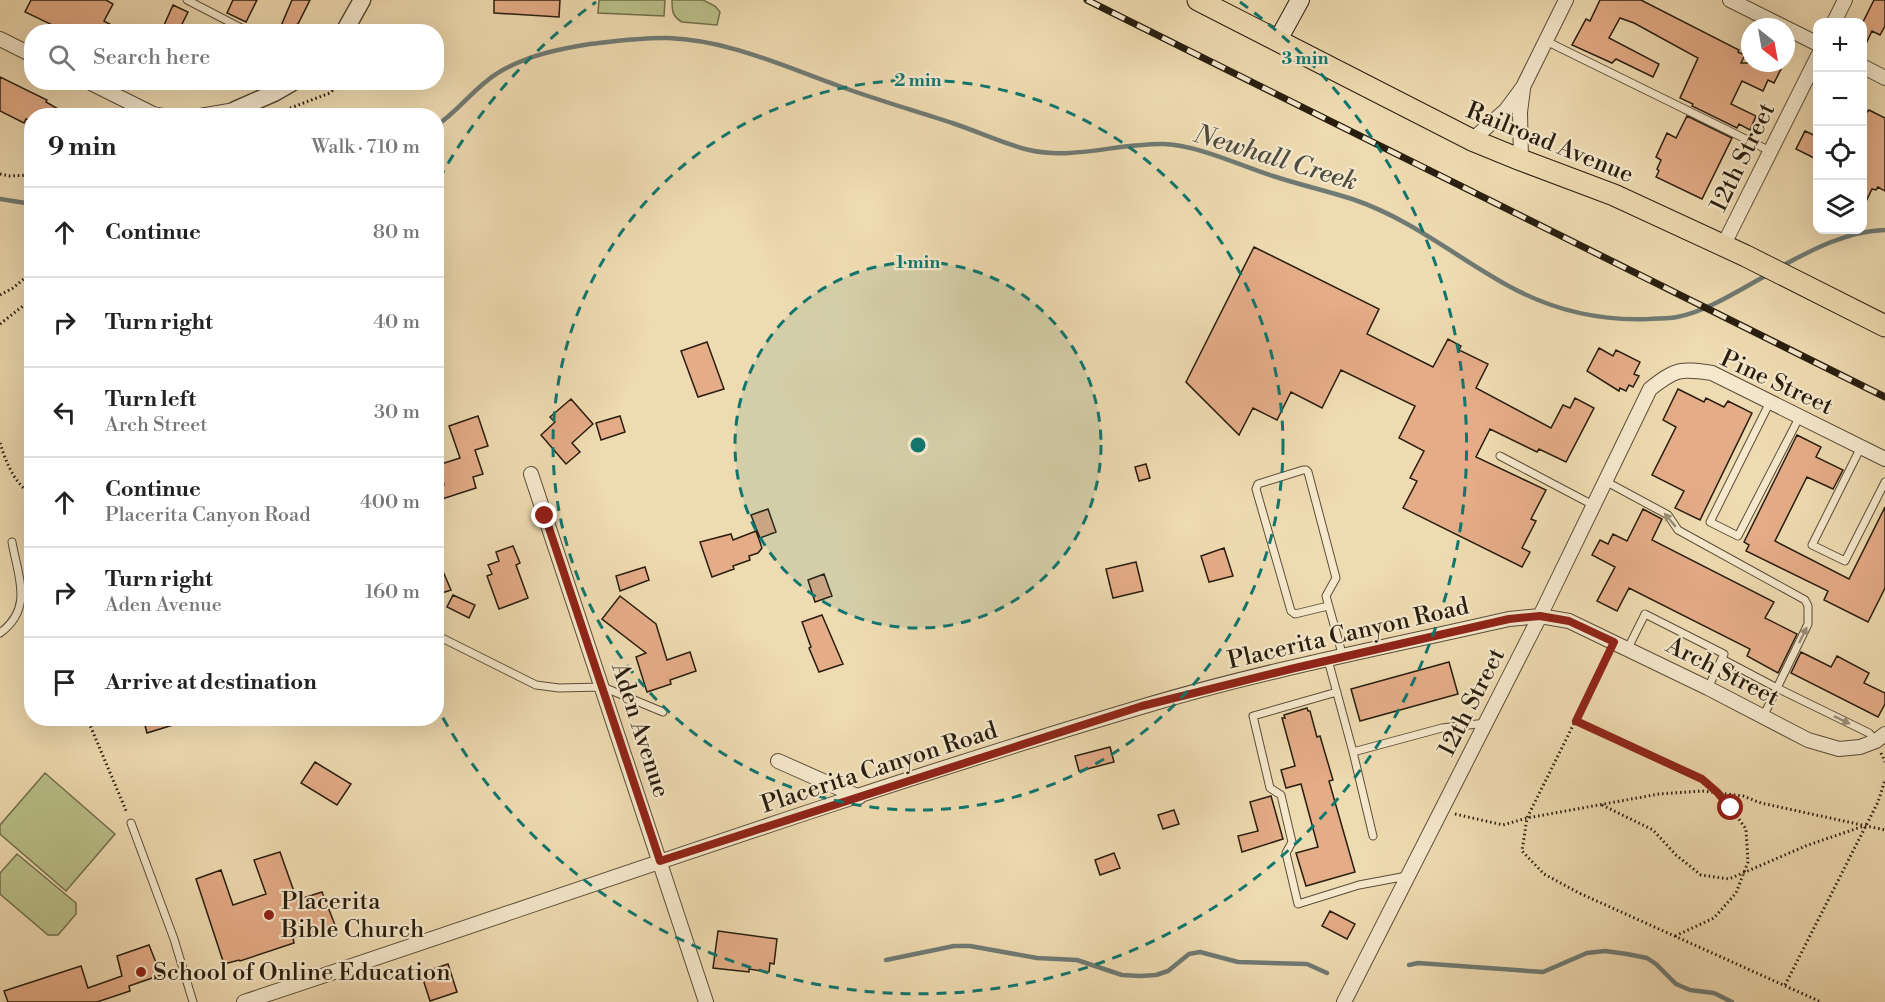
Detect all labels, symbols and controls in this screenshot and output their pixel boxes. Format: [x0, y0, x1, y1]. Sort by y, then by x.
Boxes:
north arrow [1741, 18, 1795, 72]
map controls [1813, 18, 1867, 234]
button: + [1813, 18, 1867, 72]
search box [24, 24, 444, 90]
icon: search [45, 41, 78, 74]
text: Search here [93, 44, 210, 71]
text: 3 min [1282, 47, 1328, 70]
text: 2 min [894, 69, 942, 92]
button: − [1813, 72, 1867, 126]
street label: Railroad Avenue [1462, 96, 1638, 190]
street label: 12th Street [1704, 98, 1782, 217]
water label: Newhall Creek [1189, 118, 1361, 198]
button: locate [1813, 126, 1867, 180]
text: 9 min [48, 131, 116, 163]
text: Walk · 710 m [311, 135, 420, 160]
button: layers [1813, 180, 1867, 234]
icon: ahead [48, 216, 81, 249]
text: Continue [105, 219, 201, 246]
text: 80 m [373, 220, 420, 245]
text: 1 min [896, 251, 940, 274]
icon: right [48, 306, 81, 339]
text: Turn right [105, 309, 213, 336]
text: 40 m [373, 310, 420, 335]
street label: Pine Street [1715, 344, 1838, 422]
text: Turn left [105, 386, 196, 413]
icon: left [48, 396, 81, 429]
text: 30 m [374, 400, 420, 425]
text: Arch Street [105, 413, 207, 438]
centre of rings [908, 435, 928, 455]
text: Continue [105, 476, 201, 503]
icon: ahead [48, 486, 81, 519]
text: 400 m [360, 490, 420, 515]
route end [531, 502, 557, 528]
text: Placerita Canyon Road [105, 503, 311, 528]
one-way arrow [1664, 513, 1677, 528]
text: Turn right [105, 566, 213, 593]
icon: right [48, 576, 81, 609]
text: 160 m [365, 580, 420, 605]
street label: Placerita Canyon Road [1225, 592, 1472, 676]
text: Aden Avenue [105, 593, 222, 618]
one-way arrow [1798, 627, 1807, 644]
street label: Arch Street [1660, 630, 1785, 713]
street label: 12th Street [1432, 643, 1512, 762]
street label: Aden Avenue [604, 658, 676, 802]
icon: arrive [48, 666, 81, 699]
text: Arrive at destination [105, 669, 317, 696]
street label: Placerita Canyon Road [757, 715, 1002, 820]
one-way arrow [1833, 715, 1850, 724]
route start [1717, 794, 1743, 820]
place label: Placerita Bible Church [280, 887, 424, 945]
marker: Placerita Bible Church [262, 908, 276, 922]
place label: School of Online Education [153, 958, 451, 988]
marker: School of Online Education [134, 965, 148, 979]

